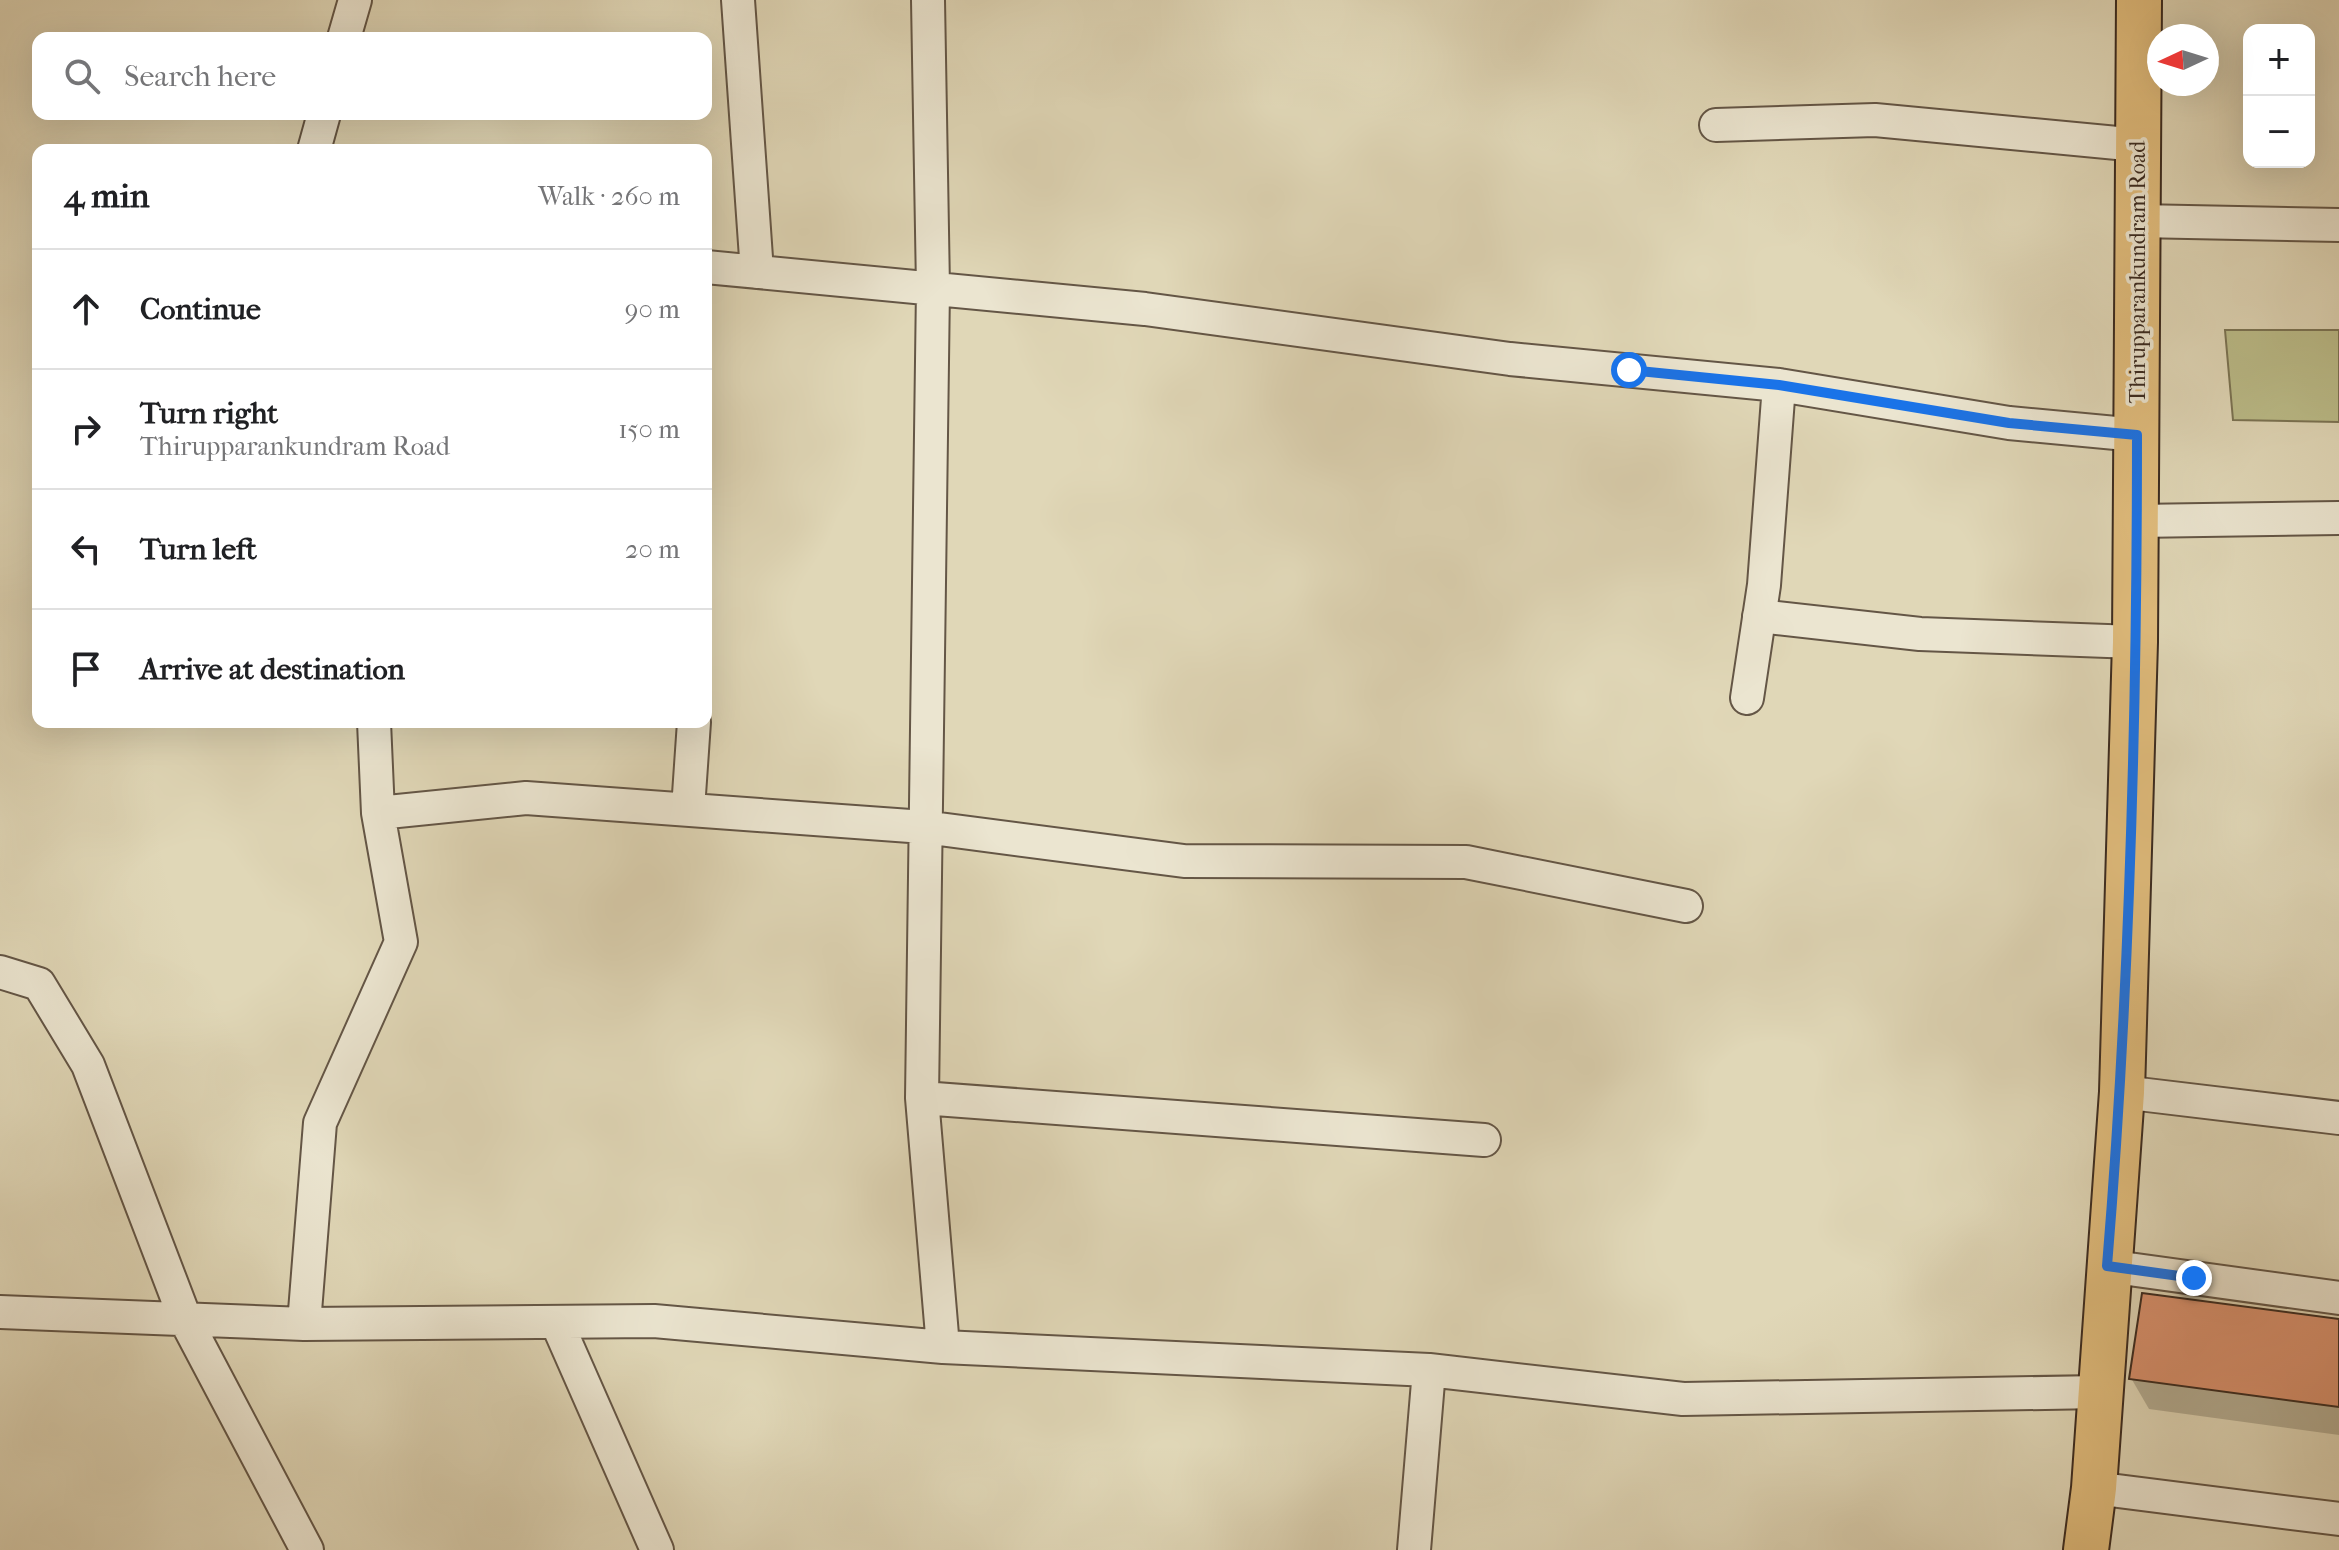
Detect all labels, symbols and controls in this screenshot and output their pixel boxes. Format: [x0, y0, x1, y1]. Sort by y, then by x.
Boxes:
north arrow [2147, 24, 2219, 96]
map controls [2243, 24, 2315, 168]
button: + [2243, 24, 2315, 96]
search box [32, 32, 712, 120]
icon: search [60, 54, 104, 98]
text: Search here [124, 59, 276, 94]
button: − [2243, 96, 2315, 168]
street label: Thirupparankundram Road [2125, 140, 2151, 403]
text: 4 min [64, 176, 149, 216]
text: Walk · 260 m [538, 181, 680, 212]
icon: ahead [64, 287, 108, 331]
text: Continue [140, 292, 261, 327]
text: 90 m [625, 294, 680, 325]
route start [1611, 352, 1647, 388]
text: Turn right [140, 396, 278, 431]
icon: right [64, 407, 108, 451]
text: 150 m [618, 414, 680, 445]
text: Thirupparankundram Road [140, 431, 450, 462]
icon: left [64, 527, 108, 571]
text: Turn left [140, 532, 257, 567]
text: 20 m [625, 534, 680, 565]
icon: arrive [64, 647, 108, 691]
text: Arrive at destination [140, 652, 405, 687]
route end [2176, 1260, 2212, 1296]

